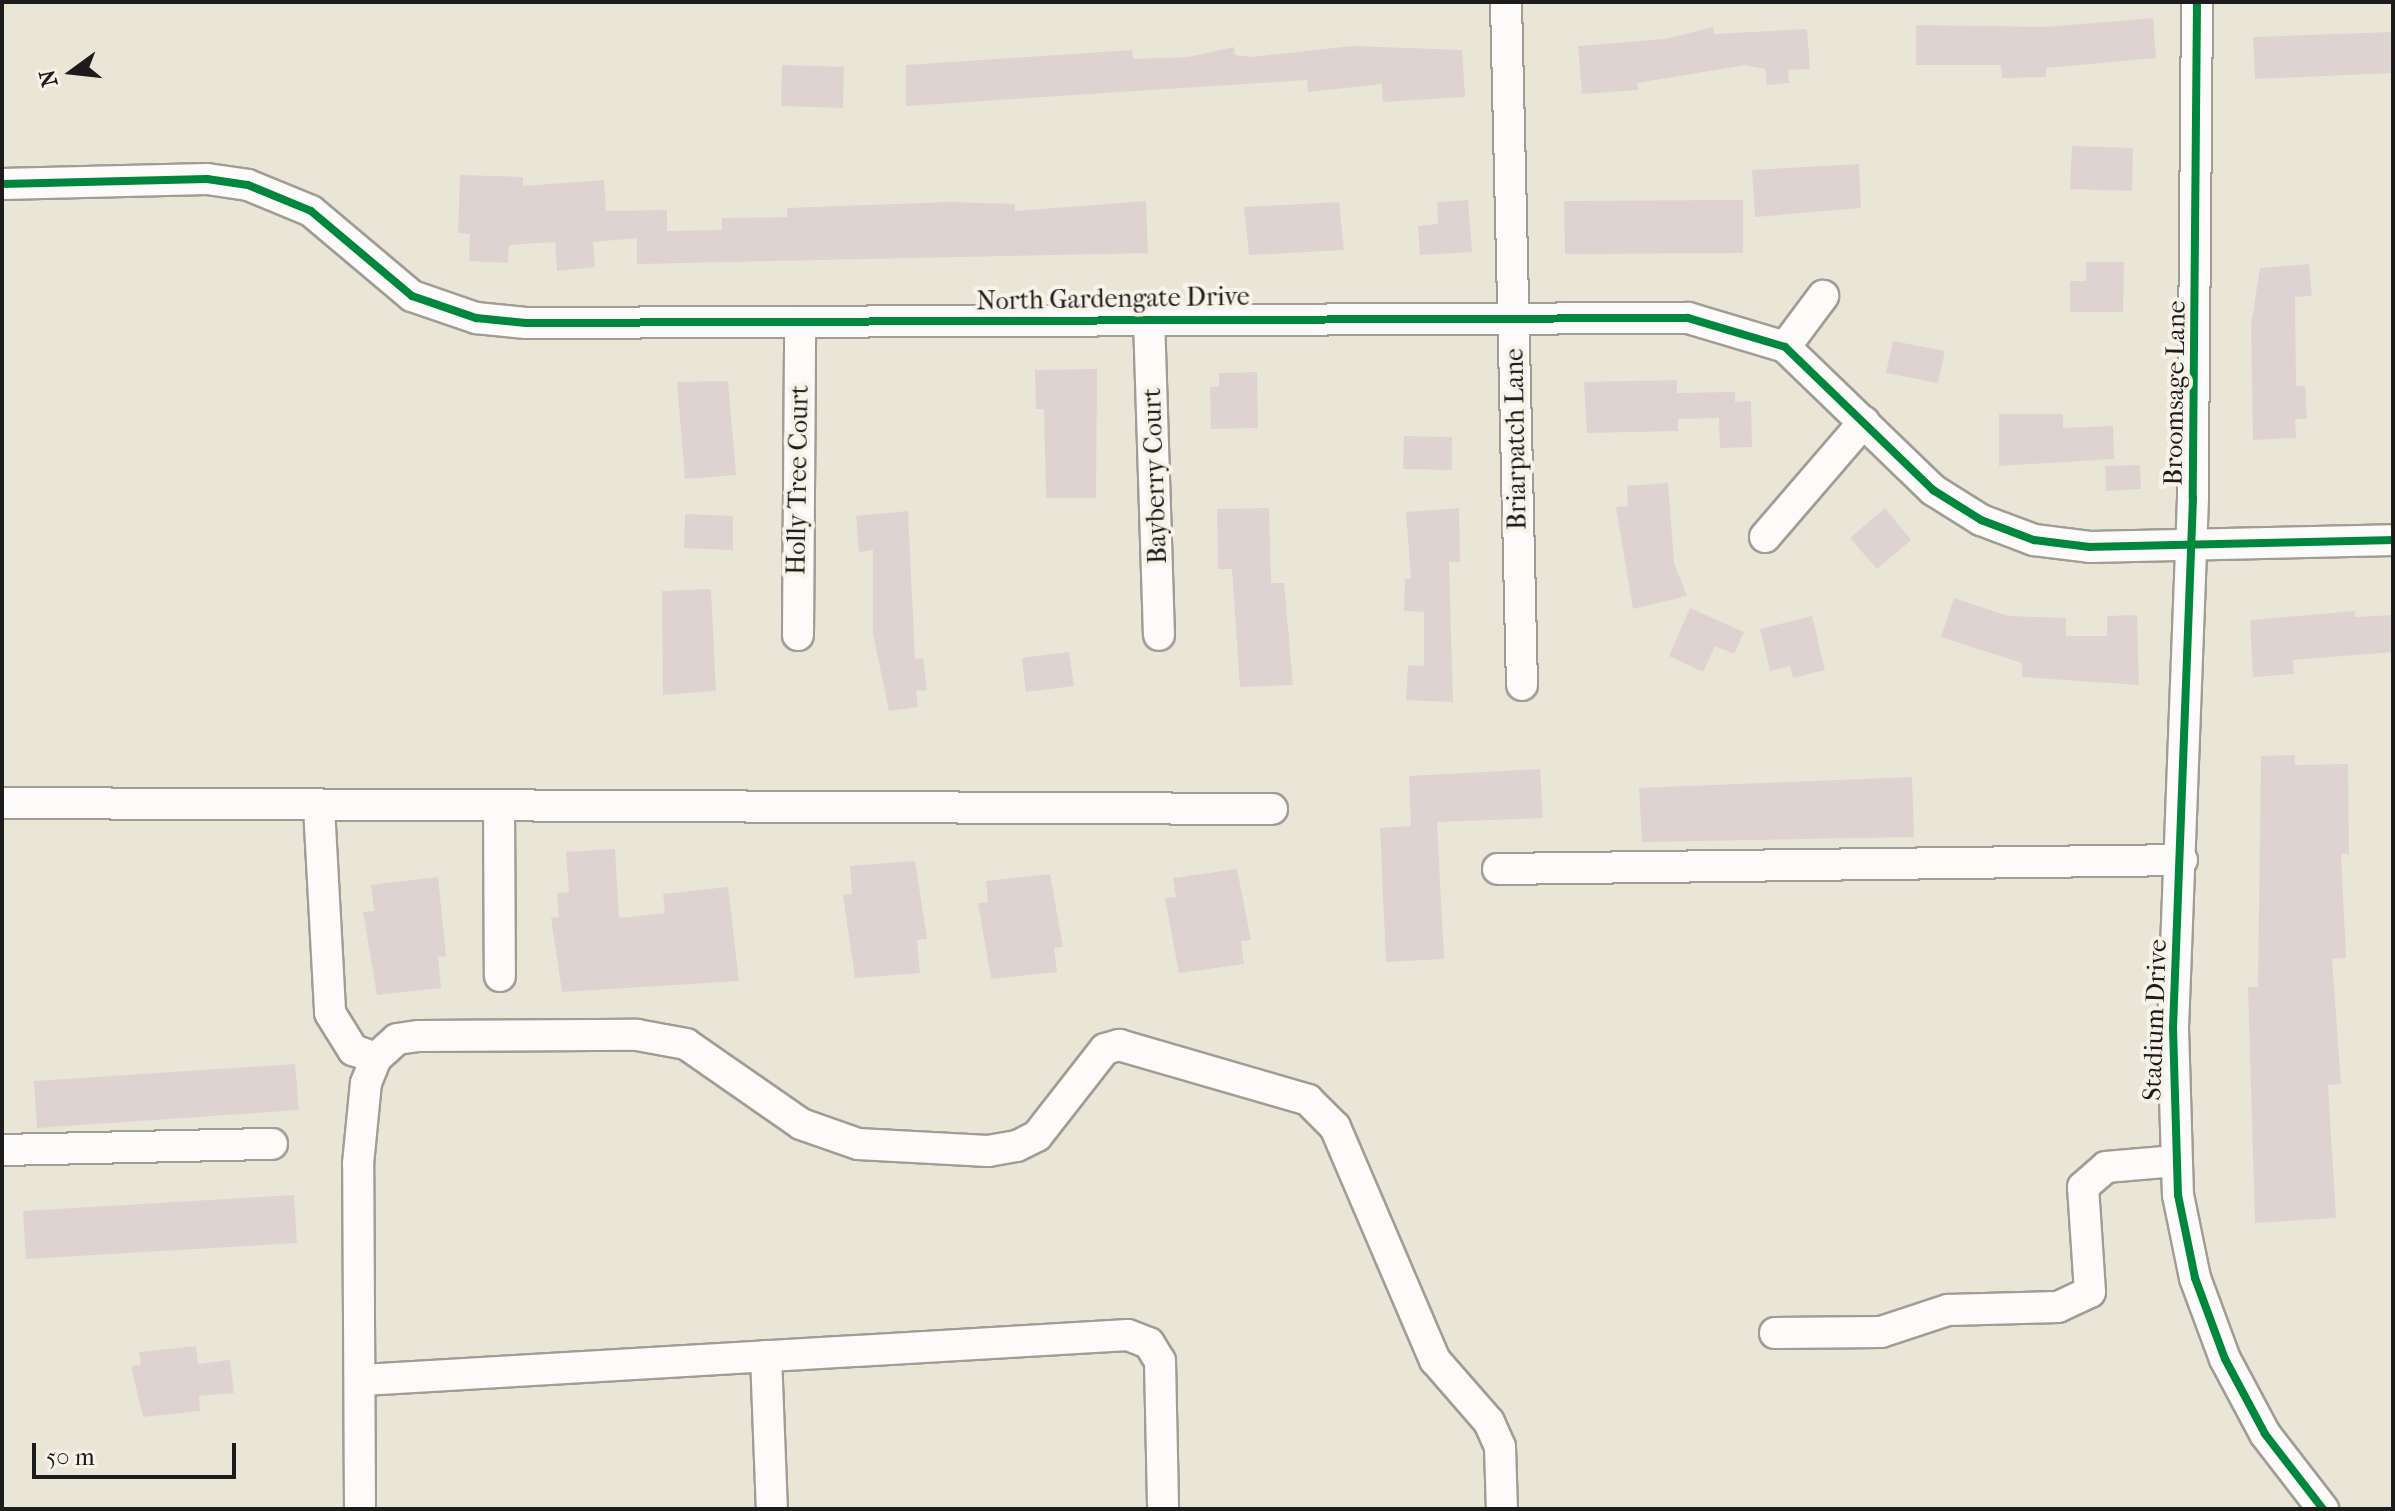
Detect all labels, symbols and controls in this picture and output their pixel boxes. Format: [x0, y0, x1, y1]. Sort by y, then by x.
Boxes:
north arrow [32, 32, 112, 112]
text: N [34, 67, 64, 90]
street label: North Gardengate Drive [976, 281, 1250, 317]
street label: Broomsage Lane [2158, 300, 2192, 486]
street label: Briarpatch Lane [1499, 348, 1533, 530]
street label: Holly Tree Court [781, 385, 815, 575]
street label: Bayberry Court [1136, 388, 1174, 564]
street label: Stadium Drive [2137, 939, 2173, 1101]
scale bar [36, 1427, 240, 1477]
text: 50 m [46, 1443, 95, 1471]

